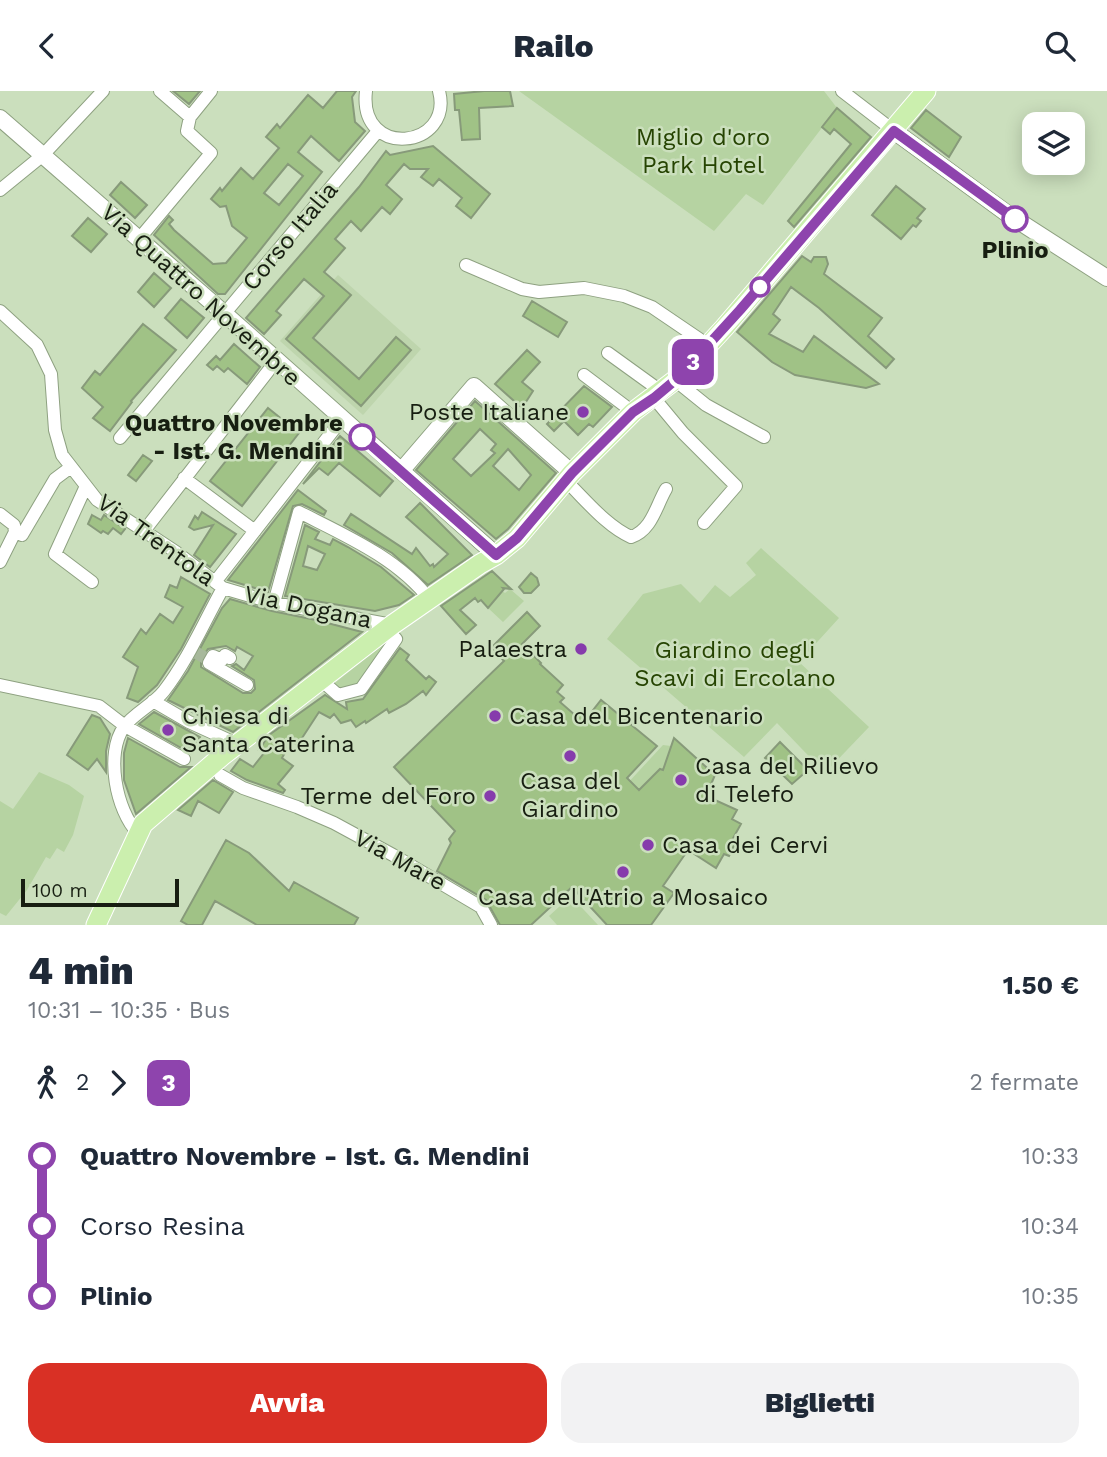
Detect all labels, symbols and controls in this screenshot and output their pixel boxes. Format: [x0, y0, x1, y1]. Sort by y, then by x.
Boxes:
icon: back [28, 27, 66, 65]
text: Railo [513, 27, 594, 65]
icon: search [1041, 27, 1079, 65]
map controls [1022, 112, 1085, 175]
button: layers [1022, 112, 1085, 175]
park label: Miglio d'oro Park Hotel [636, 123, 770, 179]
street label: Corso Italia [236, 176, 344, 296]
street label: Via Quattro Novembre [95, 198, 307, 392]
marker: Plinio [1002, 206, 1028, 232]
place label: Plinio [981, 236, 1049, 264]
unlabelled marker [750, 277, 770, 297]
line badge: 3 [670, 339, 716, 385]
text: 3 [686, 348, 700, 376]
place label: Poste Italiane [409, 398, 569, 426]
marker: Poste Italiane [575, 404, 591, 420]
place label: Quattro Novembre - Ist. G. Mendini [125, 409, 343, 465]
marker: Quattro Novembre - Ist. G. Mendini [349, 424, 375, 450]
street label: Via Trentola [92, 488, 220, 592]
street label: Via Dogana [242, 580, 374, 634]
place label: Palaestra [458, 635, 567, 663]
park label: Giardino degli Scavi di Ercolano [634, 636, 836, 692]
marker: Palaestra [573, 641, 589, 657]
place label: Chiesa di Santa Caterina [182, 702, 355, 758]
place label: Casa del Bicentenario [509, 702, 763, 730]
marker: Casa del Bicentenario [487, 708, 503, 724]
marker: Chiesa di Santa Caterina [160, 722, 176, 738]
marker: Casa del Giardino [562, 748, 578, 764]
place label: Casa del Rilievo di Telefo [695, 752, 879, 808]
place label: Casa del Giardino [520, 767, 621, 823]
marker: Casa del Rilievo di Telefo [673, 772, 689, 788]
place label: Terme del Foro [300, 782, 476, 810]
marker: Terme del Foro [482, 788, 498, 804]
street label: Via Mare [349, 823, 451, 897]
place label: Casa dei Cervi [662, 831, 828, 859]
marker: Casa dei Cervi [640, 837, 656, 853]
marker: Casa dell'Atrio a Mosaico [615, 864, 631, 880]
scale bar [21, 876, 178, 908]
text: 100 m [32, 879, 88, 902]
place label: Casa dell'Atrio a Mosaico [478, 883, 768, 911]
text: 4 min [28, 949, 134, 993]
text: 1.50 € [1003, 970, 1079, 1000]
text: 10:31 – 10:35 · Bus [28, 997, 230, 1024]
icon: walk [28, 1064, 66, 1102]
icon: forward [99, 1064, 137, 1102]
text: 2 [76, 1069, 89, 1096]
text: 3 [161, 1069, 176, 1097]
text: 2 fermate [969, 1069, 1079, 1096]
text: Quattro Novembre - Ist. G. Mendini [80, 1141, 530, 1171]
text: 10:33 [1022, 1143, 1079, 1170]
text: Corso Resina [80, 1211, 245, 1241]
text: 10:34 [1021, 1213, 1079, 1240]
text: Plinio [80, 1281, 153, 1311]
text: 10:35 [1022, 1283, 1079, 1310]
button: Avvia [28, 1363, 547, 1443]
button: Biglietti [561, 1363, 1079, 1443]

